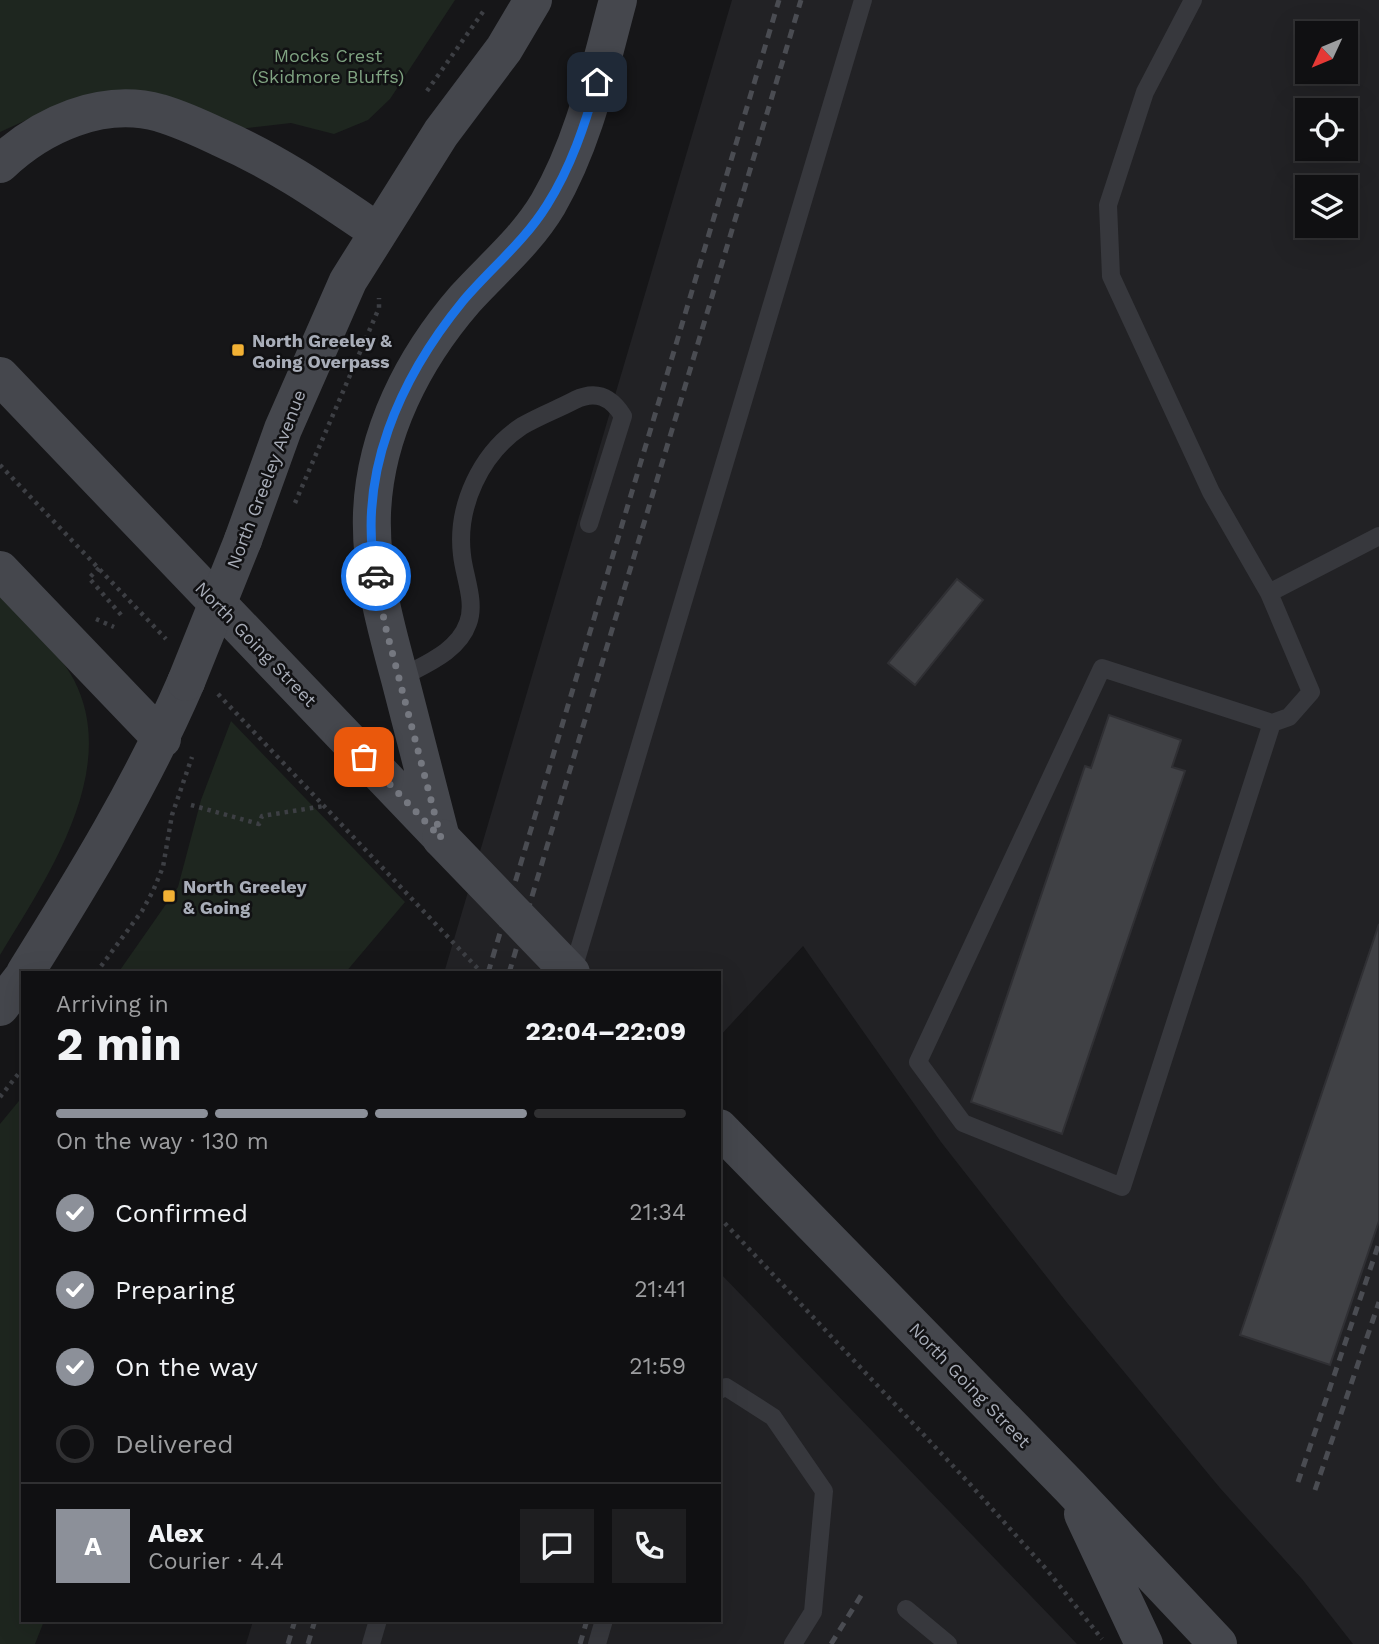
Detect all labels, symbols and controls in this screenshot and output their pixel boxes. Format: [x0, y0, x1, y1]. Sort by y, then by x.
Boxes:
north arrow [1295, 21, 1358, 84]
map controls [1295, 21, 1358, 238]
park label: Mocks Crest (Skidmore Bluffs) [252, 45, 404, 87]
pin [567, 52, 627, 112]
icon: home [578, 63, 616, 101]
button: locate [1295, 98, 1358, 161]
button: layers [1295, 175, 1358, 238]
place label: North Greeley & Going Overpass [252, 330, 392, 372]
marker: North Greeley & Going Overpass [230, 342, 246, 358]
street label: North Greeley Avenue [222, 387, 310, 571]
courier [341, 541, 411, 611]
icon: car [357, 557, 395, 595]
street label: North Going Street [191, 577, 321, 711]
pin [334, 727, 394, 787]
icon: bag [345, 738, 383, 776]
place label: North Greeley & Going [183, 876, 307, 918]
marker: North Greeley & Going [161, 888, 177, 904]
text: Arriving in [56, 991, 169, 1018]
text: 22:04–22:09 [525, 1016, 686, 1046]
text: 2 min [56, 1017, 182, 1071]
text: On the way · 130 m [56, 1128, 269, 1155]
icon: check [56, 1194, 94, 1232]
text: Confirmed [115, 1198, 248, 1228]
text: 21:34 [629, 1199, 686, 1226]
icon: check [56, 1271, 94, 1309]
text: Preparing [115, 1275, 235, 1305]
text: 21:41 [634, 1276, 686, 1303]
street label: North Going Street [905, 1318, 1035, 1452]
icon: check [56, 1348, 94, 1386]
text: On the way [115, 1352, 258, 1382]
text: 21:59 [629, 1353, 686, 1380]
text: Delivered [115, 1429, 234, 1459]
button: chat [520, 1509, 594, 1583]
button: phone [612, 1509, 686, 1583]
text: Alex [148, 1518, 204, 1548]
text: A [84, 1531, 102, 1561]
text: Courier · 4.4 [148, 1548, 284, 1575]

